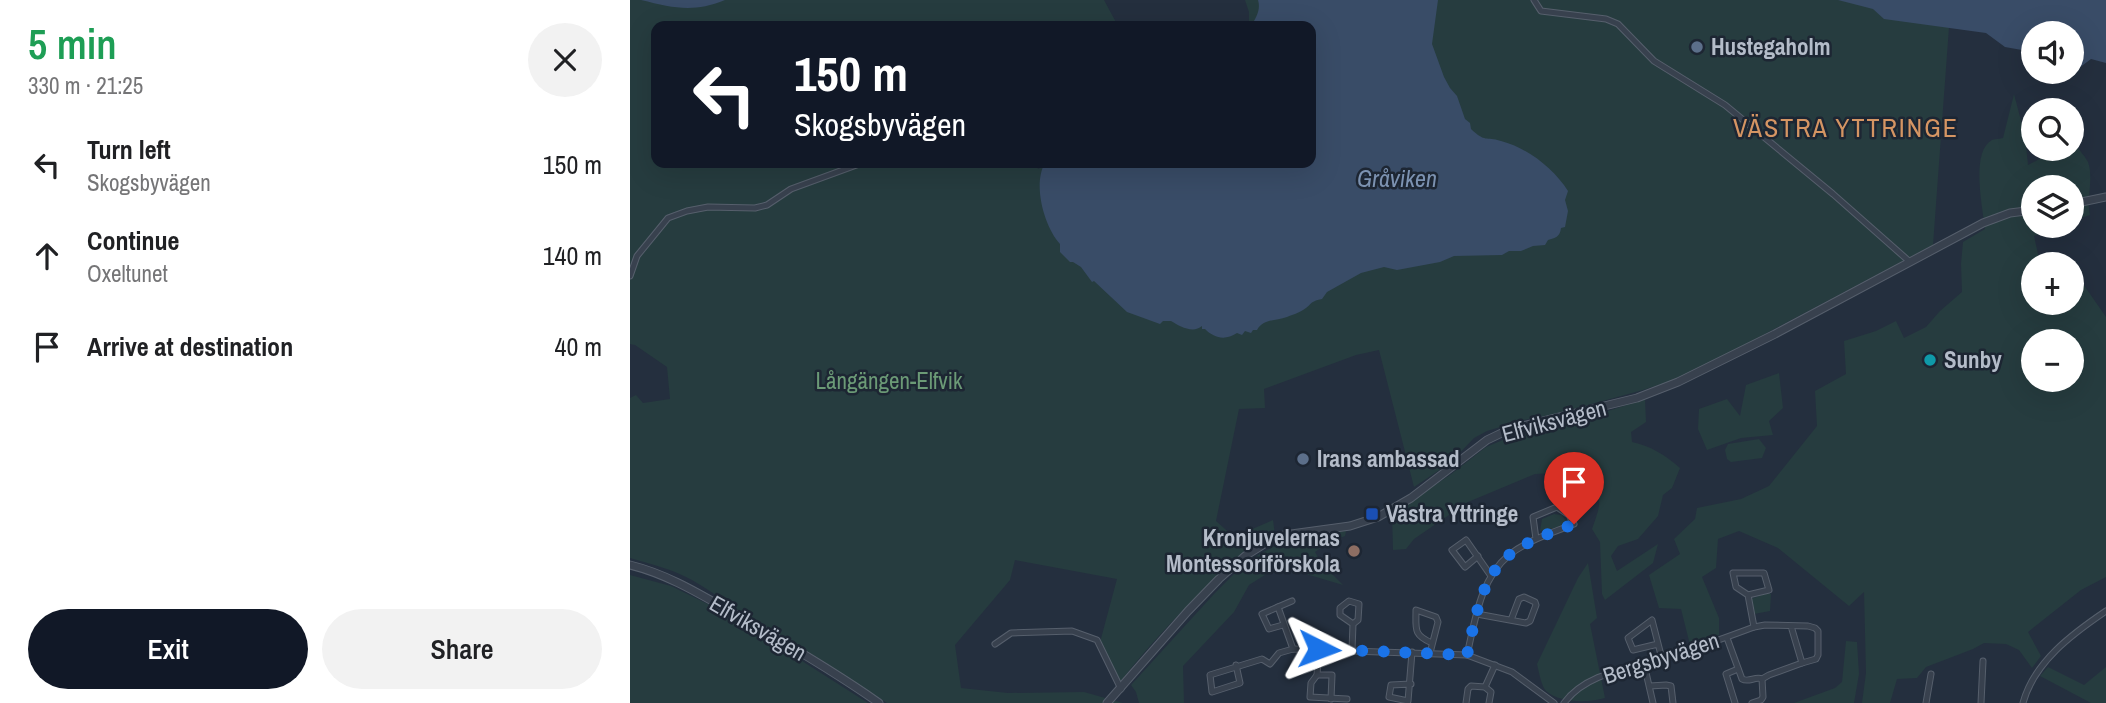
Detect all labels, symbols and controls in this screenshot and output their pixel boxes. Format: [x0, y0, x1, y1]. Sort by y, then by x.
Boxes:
text: 5 min [28, 16, 117, 72]
map controls [2021, 21, 2084, 392]
button: sound [2021, 21, 2084, 84]
button: close [528, 23, 602, 97]
place label: Hustegaholm [1711, 31, 1830, 62]
marker: Hustegaholm [1689, 39, 1705, 55]
text: 150 m [794, 40, 908, 106]
icon: left [679, 49, 770, 140]
text: 330 m · 21:25 [28, 70, 143, 101]
button: search [2021, 98, 2084, 161]
text: Skogsbyvägen [794, 103, 966, 146]
district label: VÄSTRA YTTRINGE [1733, 110, 1959, 145]
text: Turn left [87, 132, 171, 167]
icon: left [28, 146, 66, 184]
text: 150 m [543, 147, 602, 182]
water label: Gråviken [1357, 162, 1437, 194]
text: Skogsbyvägen [87, 167, 211, 198]
button: layers [2021, 175, 2084, 238]
text: Continue [87, 223, 179, 258]
icon: ahead [28, 237, 66, 275]
text: 140 m [543, 238, 602, 273]
button: + [2021, 252, 2084, 315]
text: Oxeltunet [87, 258, 168, 289]
icon: arrive [28, 328, 66, 366]
text: Arrive at destination [87, 329, 293, 364]
text: 40 m [555, 329, 602, 364]
button: − [2021, 329, 2084, 392]
place label: Sunby [1944, 344, 2002, 375]
marker: Sunby [1922, 352, 1938, 368]
park label: Långängen-Elfvik [816, 365, 963, 396]
street label: Elfviksvägen [1498, 392, 1610, 449]
place label: Irans ambassad [1317, 443, 1460, 474]
marker: Irans ambassad [1295, 451, 1311, 467]
pin [1544, 452, 1604, 524]
icon: arrive [1555, 463, 1593, 501]
place label: Västra Yttringe [1386, 498, 1518, 529]
marker: Västra Yttringe [1364, 506, 1380, 522]
place label: Kronjuvelernas Montessoriförskola [1166, 522, 1340, 579]
marker: Kronjuvelernas Montessoriförskola [1346, 543, 1362, 559]
street label: Elfviksvägen [704, 587, 812, 668]
button: Exit [28, 609, 308, 689]
button: Share [322, 609, 602, 689]
position arrow [1282, 612, 1356, 686]
street label: Bergsbyvägen [1599, 624, 1723, 691]

